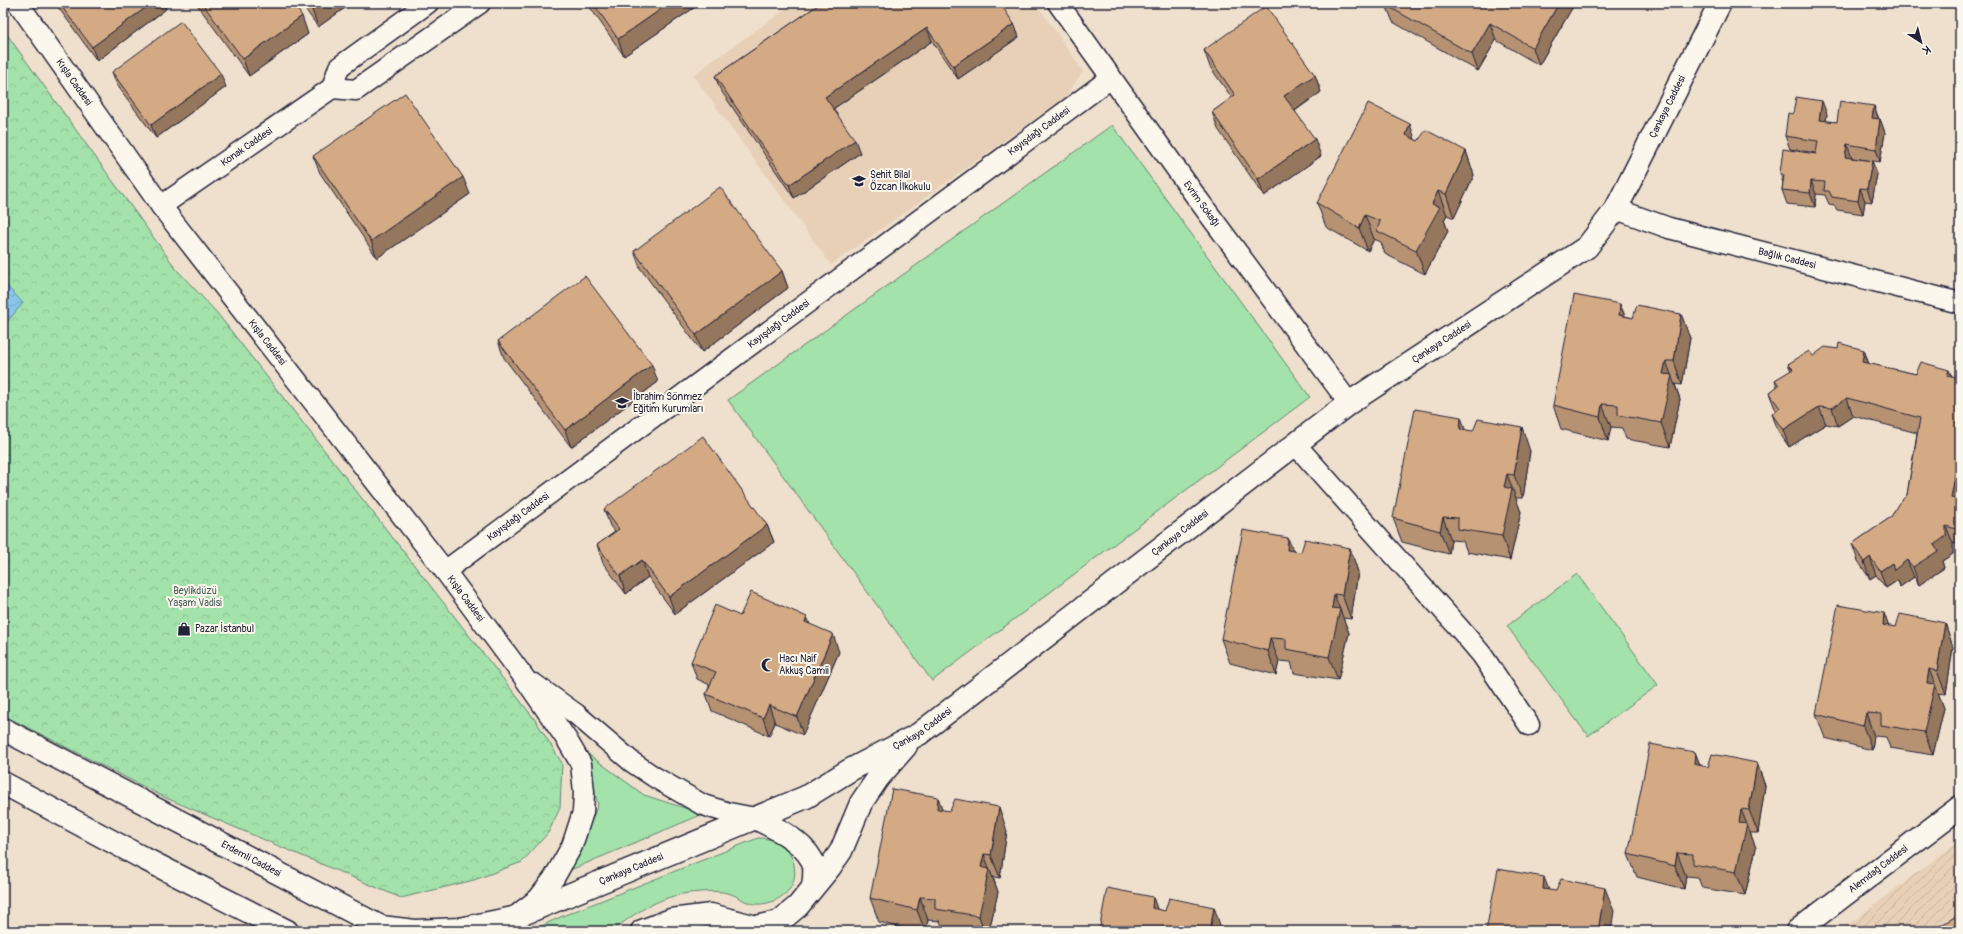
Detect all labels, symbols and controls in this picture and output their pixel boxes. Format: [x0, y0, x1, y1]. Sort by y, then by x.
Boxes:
north arrow [1901, 22, 1941, 62]
text: K [1920, 42, 1933, 57]
street label: Kışla Caddesi [53, 57, 95, 108]
street label: Çankaya Caddesi [1647, 74, 1688, 140]
street label: Kayışdağı Caddesi [1006, 104, 1072, 158]
street label: Konak Caddesi [219, 125, 275, 169]
place label: Şehit Bilal Özcan İlkokulu [870, 169, 931, 193]
school or university icon: Şehit Bilal Özcan İlkokulu [851, 173, 867, 189]
street label: Evrim Sokağı [1181, 179, 1222, 229]
street label: Bağlık Caddesi [1757, 245, 1817, 272]
street label: Kayışdağı Caddesi [745, 297, 812, 351]
street label: Kışla Caddesi [246, 317, 289, 368]
street label: Çankaya Caddesi [1410, 318, 1474, 366]
place label: İbrahim Sönmez Eğitim Kurumları [633, 390, 703, 415]
school or university icon: İbrahim Sönmez Eğitim Kurumları [614, 395, 630, 411]
street label: Kayışdağı Caddesi [485, 490, 552, 544]
street label: Çankaya Caddesi [1149, 507, 1211, 559]
street label: Kışla Caddesi [444, 573, 487, 624]
park label: Beylikdüzü Yaşam Vadisi [167, 585, 222, 609]
shop icon: Pazar İstanbul [176, 621, 192, 637]
place label: Pazar İstanbul [195, 622, 254, 635]
place label: Hacı Naif Akkuş Camii [779, 653, 829, 677]
mosque icon: Hacı Naif Akkuş Camii [760, 657, 776, 673]
street label: Çankaya Caddesi [891, 705, 954, 753]
street label: Erdemli Caddesi [219, 838, 283, 880]
street label: Alemdağ Caddesi [1846, 843, 1910, 896]
street label: Çankaya Caddesi [597, 851, 665, 888]

